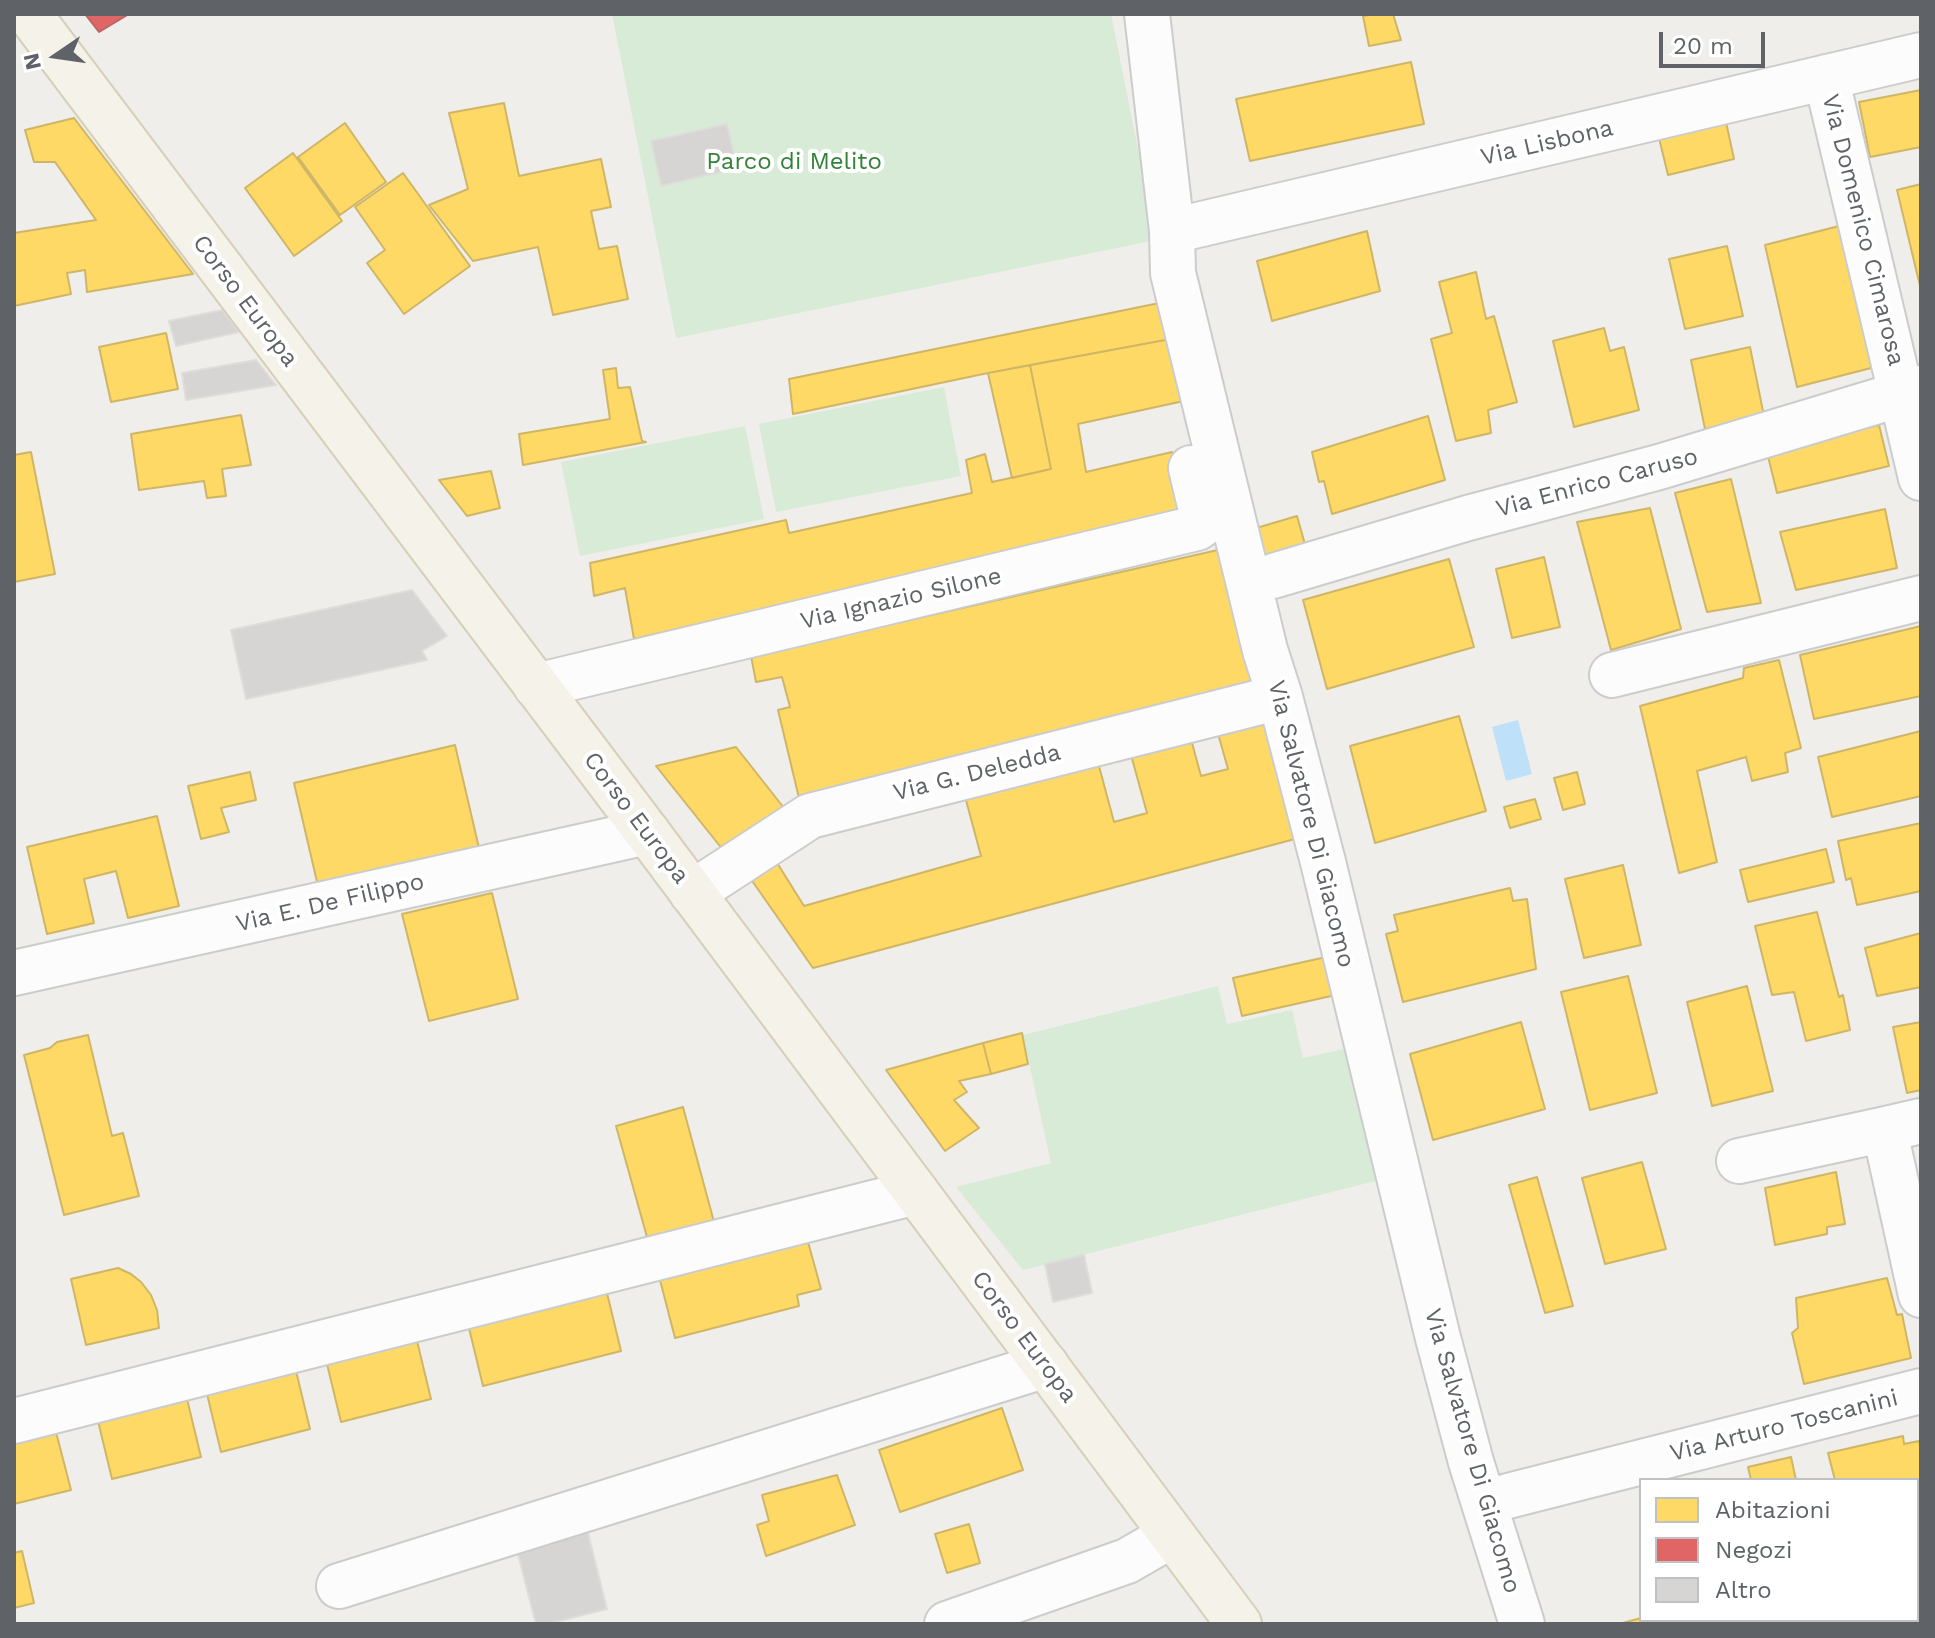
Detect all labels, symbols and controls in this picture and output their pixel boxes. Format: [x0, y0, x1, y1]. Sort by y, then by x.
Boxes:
north arrow [16, 16, 96, 96]
scale bar [1663, 16, 1769, 66]
text: 20 m [1673, 32, 1733, 60]
text: N [18, 51, 46, 72]
street label: Via Domenico Cimarosa [1815, 91, 1911, 369]
street label: Via Lisbona [1478, 114, 1616, 172]
park label: Parco di Melito [706, 148, 882, 176]
street label: Corso Europa [186, 229, 304, 373]
street label: Via Enrico Caruso [1493, 442, 1701, 524]
street label: Via Ignazio Silone [798, 562, 1004, 636]
street label: Via Salvatore Di Giacomo [1261, 678, 1361, 970]
street label: Via G. Deledda [890, 738, 1064, 808]
street label: Corso Europa [577, 746, 695, 890]
street label: Via E. De Filippo [233, 867, 427, 939]
street label: Corso Europa [965, 1265, 1083, 1409]
street label: Via Salvatore Di Giacomo [1418, 1305, 1526, 1597]
street label: Via Arturo Toscanini [1667, 1384, 1901, 1468]
legend [1639, 1478, 1919, 1622]
text: Abitazioni [1715, 1496, 1831, 1524]
text: Negozi [1715, 1536, 1792, 1564]
text: Altro [1715, 1576, 1772, 1604]

